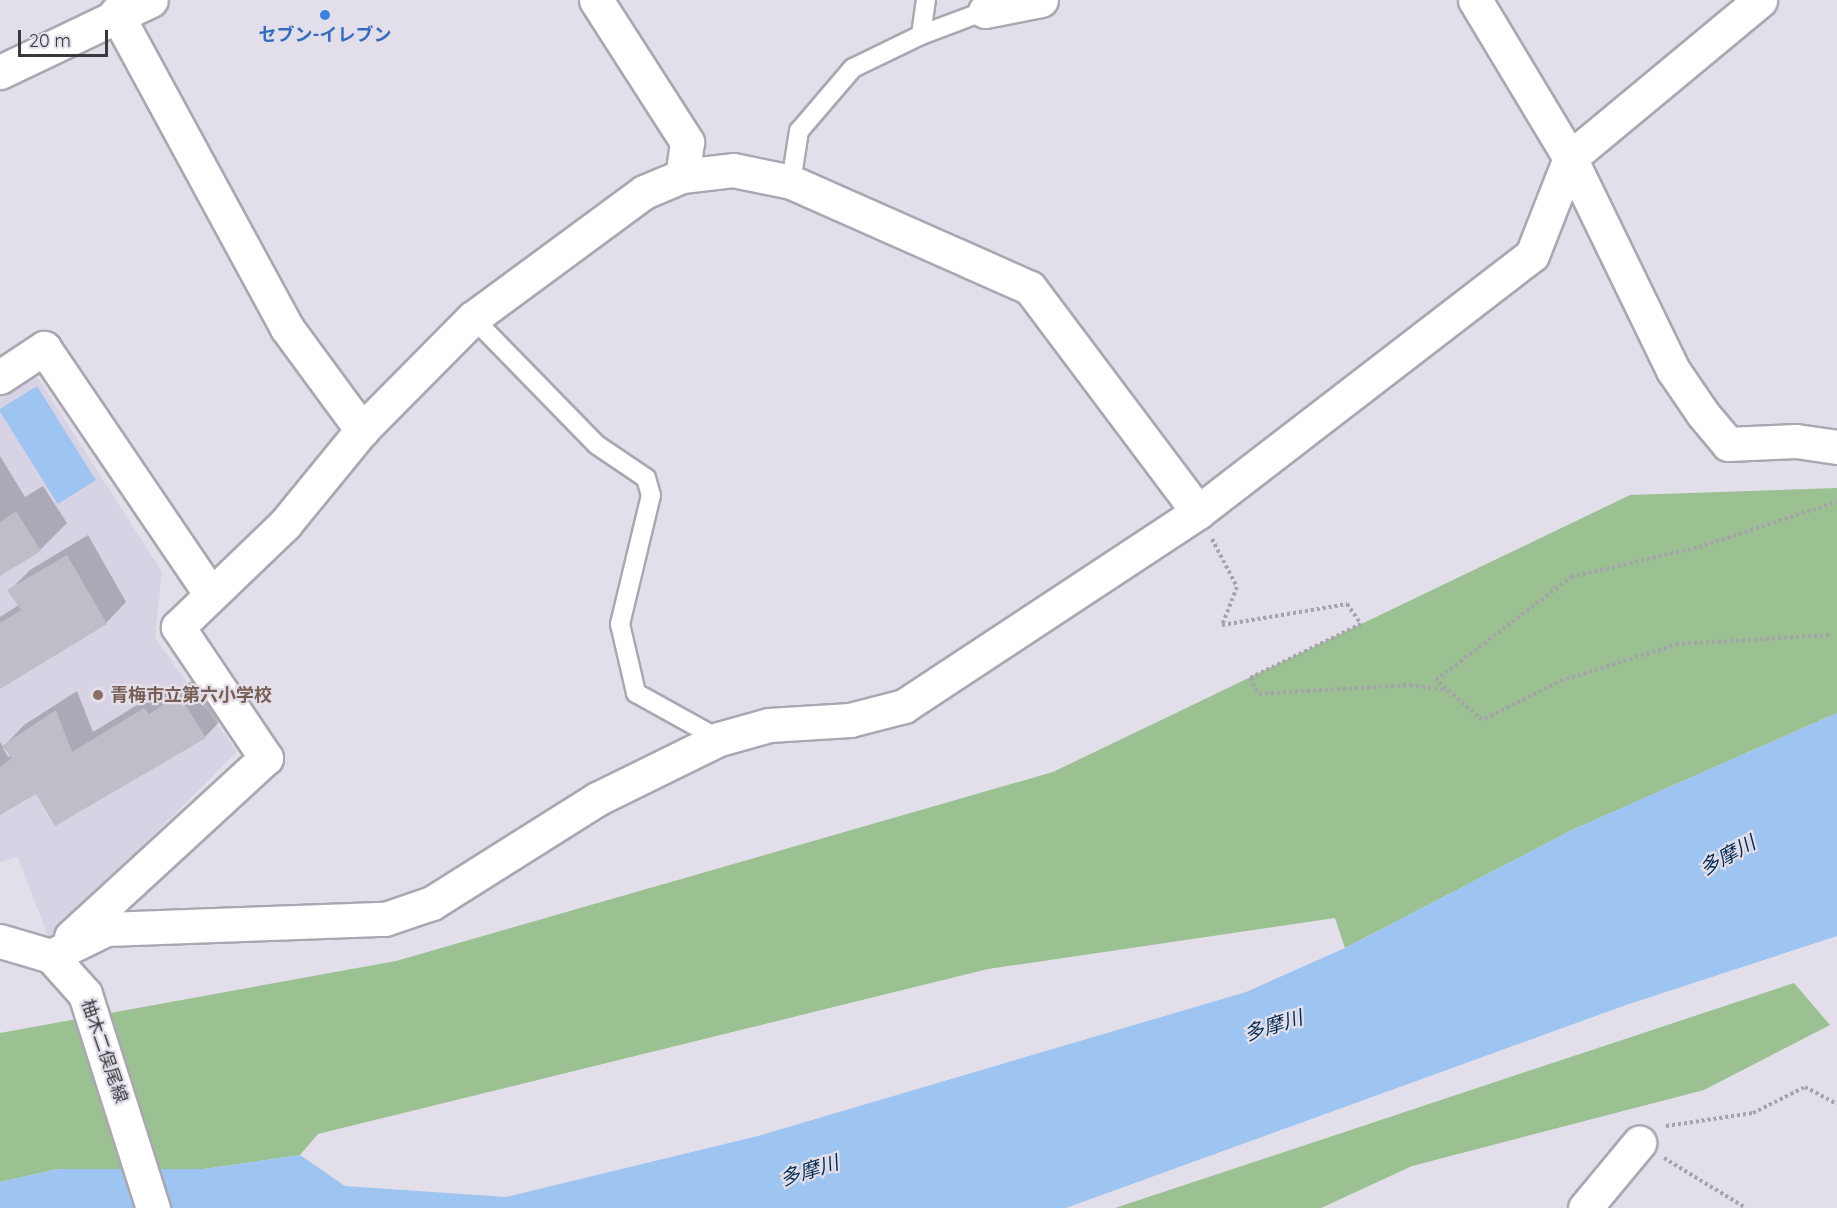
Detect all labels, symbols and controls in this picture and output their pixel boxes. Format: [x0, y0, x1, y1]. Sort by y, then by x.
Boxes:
marker: セブン-イレブン [318, 8, 332, 22]
scale bar [21, 18, 111, 56]
place label: セブン-イレブン [258, 24, 392, 46]
text: 20 m [29, 29, 71, 52]
place label: 青梅市立第六小学校 [110, 684, 272, 706]
marker: 青梅市立第六小学校 [91, 688, 105, 702]
water label: 多摩川 [1695, 830, 1759, 880]
street label: 柚木二俣尾線 [76, 996, 132, 1106]
water label: 多摩川 [1241, 1005, 1305, 1045]
water label: 多摩川 [777, 1150, 841, 1190]

